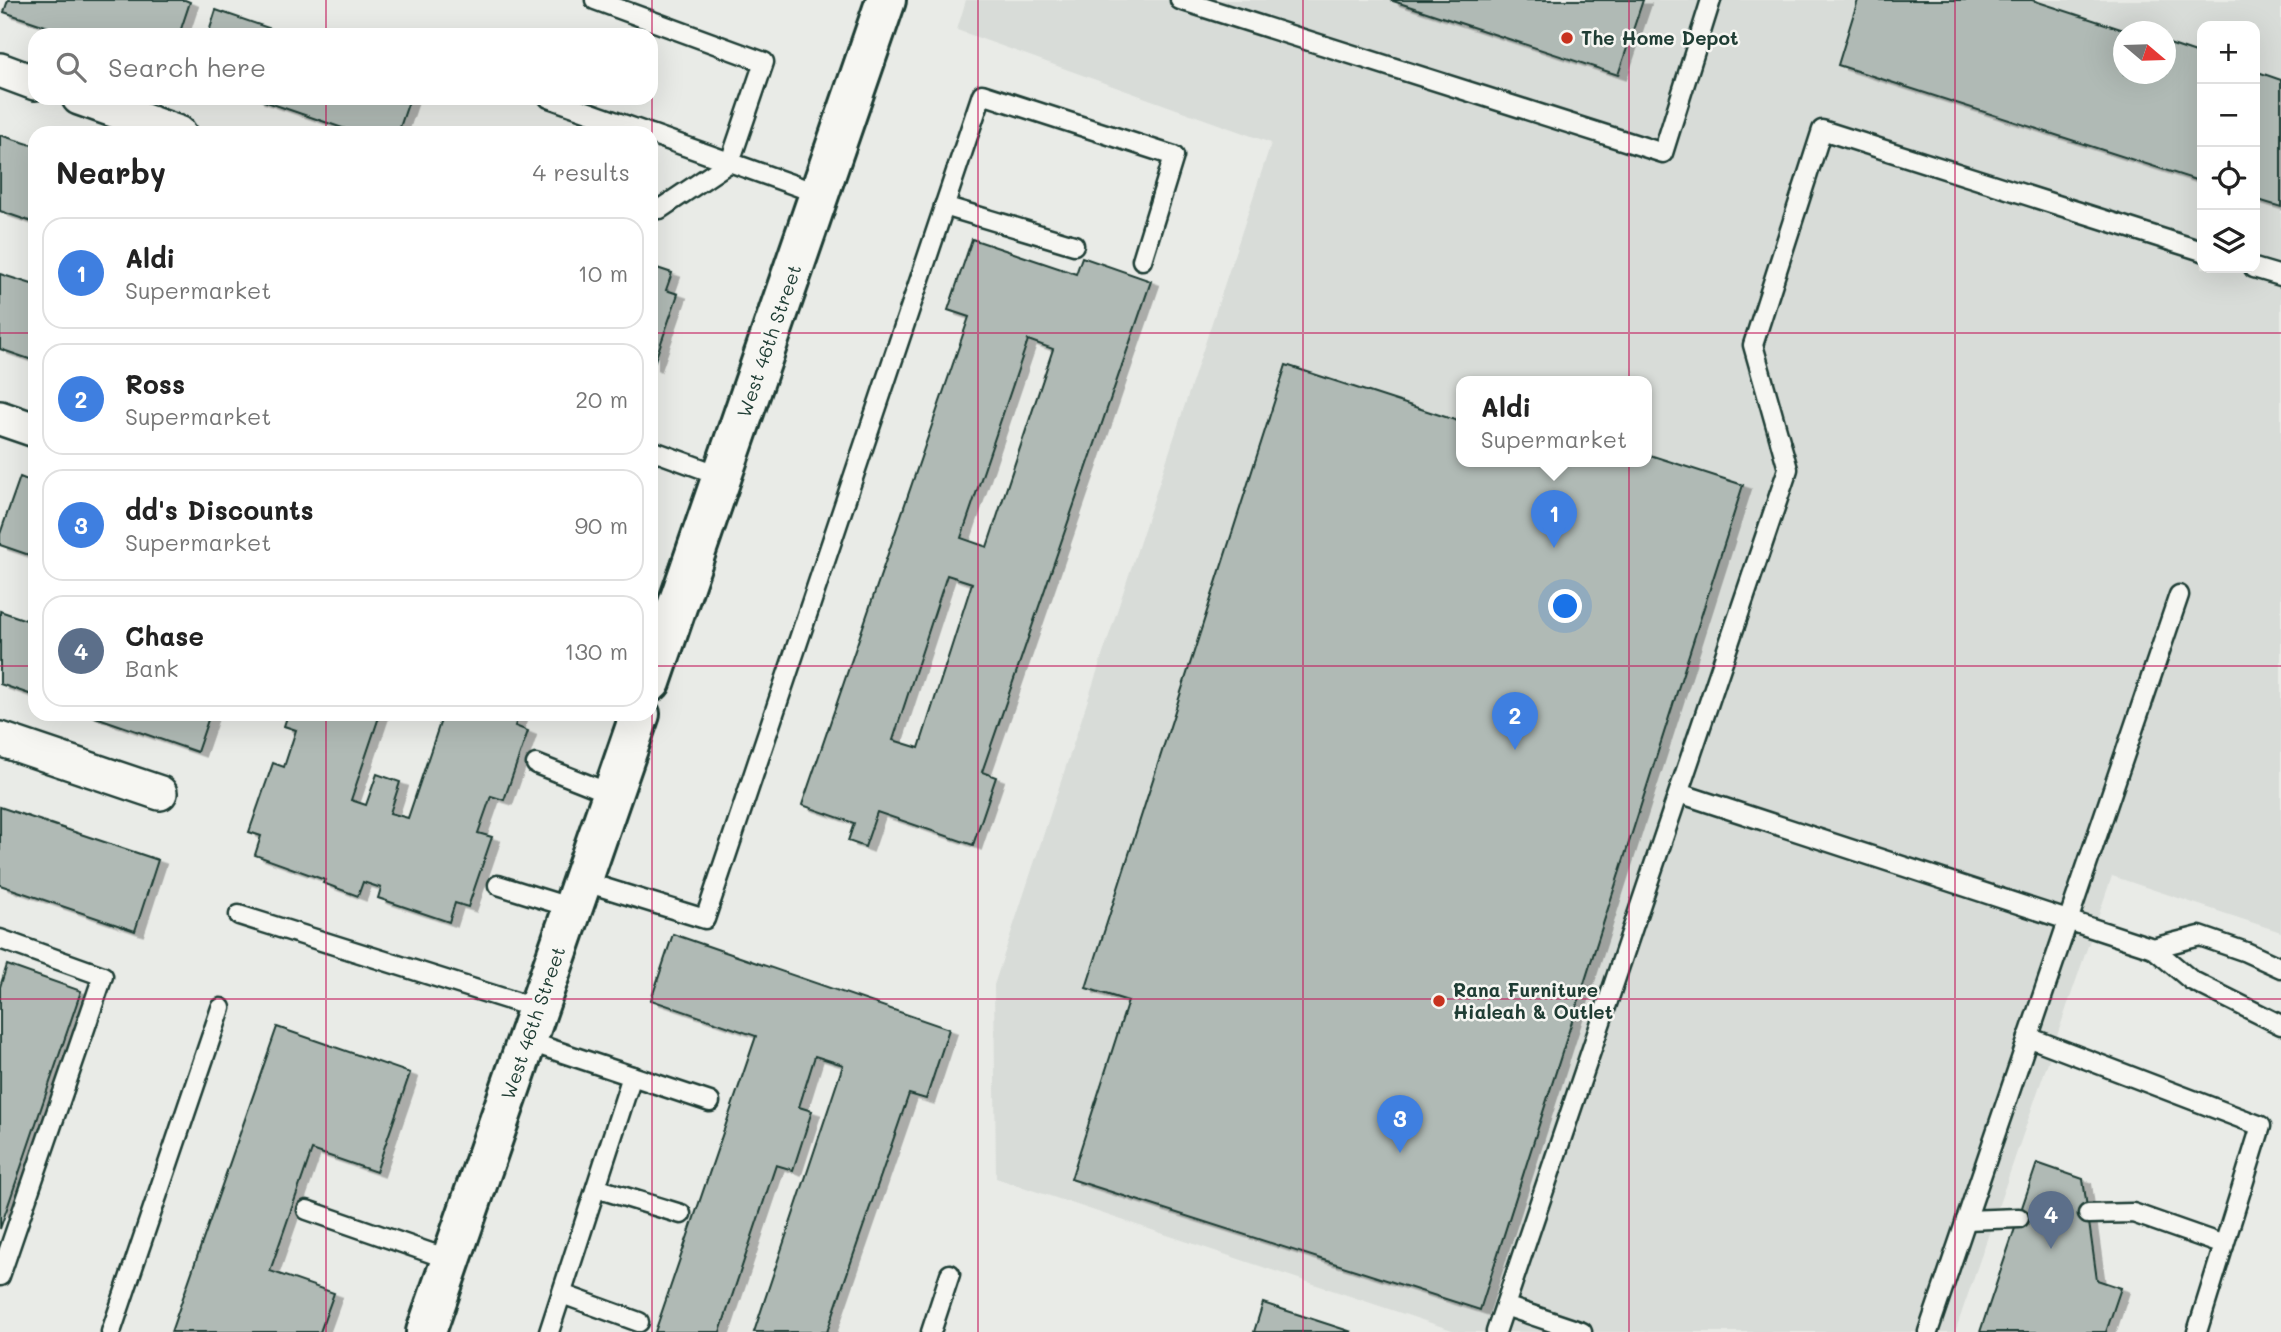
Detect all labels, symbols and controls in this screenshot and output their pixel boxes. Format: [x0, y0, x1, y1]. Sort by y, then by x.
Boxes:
north arrow [2113, 21, 2176, 84]
map controls [2197, 21, 2260, 273]
button: + [2197, 21, 2260, 84]
place label: The Home Depot [1581, 25, 1738, 50]
search box [28, 28, 658, 105]
marker: The Home Depot [1559, 30, 1575, 46]
icon: search [52, 48, 90, 86]
text: Search here [108, 50, 266, 84]
button: − [2197, 84, 2260, 147]
button: locate [2197, 147, 2260, 210]
text: Nearby [56, 152, 166, 192]
text: 4 results [533, 157, 630, 187]
button: layers [2197, 210, 2260, 273]
text: Aldi [125, 241, 175, 275]
text: 1 [76, 258, 86, 288]
text: 10 m [578, 258, 628, 288]
street label: West 46th Street [731, 261, 806, 421]
text: Supermarket [125, 275, 271, 305]
text: Ross [125, 367, 185, 401]
popup [1456, 376, 1652, 467]
text: 2 [75, 384, 87, 414]
text: 20 m [575, 384, 628, 414]
text: Aldi [1481, 390, 1531, 424]
text: Supermarket [125, 401, 271, 431]
text: Supermarket [1481, 424, 1627, 454]
pin: 1 [1531, 490, 1577, 548]
text: dd's Discounts [125, 493, 314, 527]
text: 3 [74, 510, 88, 540]
text: 90 m [575, 510, 628, 540]
text: Supermarket [125, 527, 271, 557]
your location [1548, 589, 1582, 623]
text: Chase [125, 619, 204, 653]
text: 4 [74, 636, 88, 666]
text: 130 m [564, 636, 628, 666]
text: Bank [125, 653, 179, 683]
pin: 2 [1492, 692, 1538, 750]
street label: West 46th Street [495, 943, 570, 1103]
place label: Rana Furniture Hialeah & Outlet [1453, 977, 1613, 1024]
marker: Rana Furniture Hialeah & Outlet [1431, 993, 1447, 1009]
pin: 3 [1377, 1095, 1423, 1153]
pin: 4 [2028, 1191, 2074, 1249]

